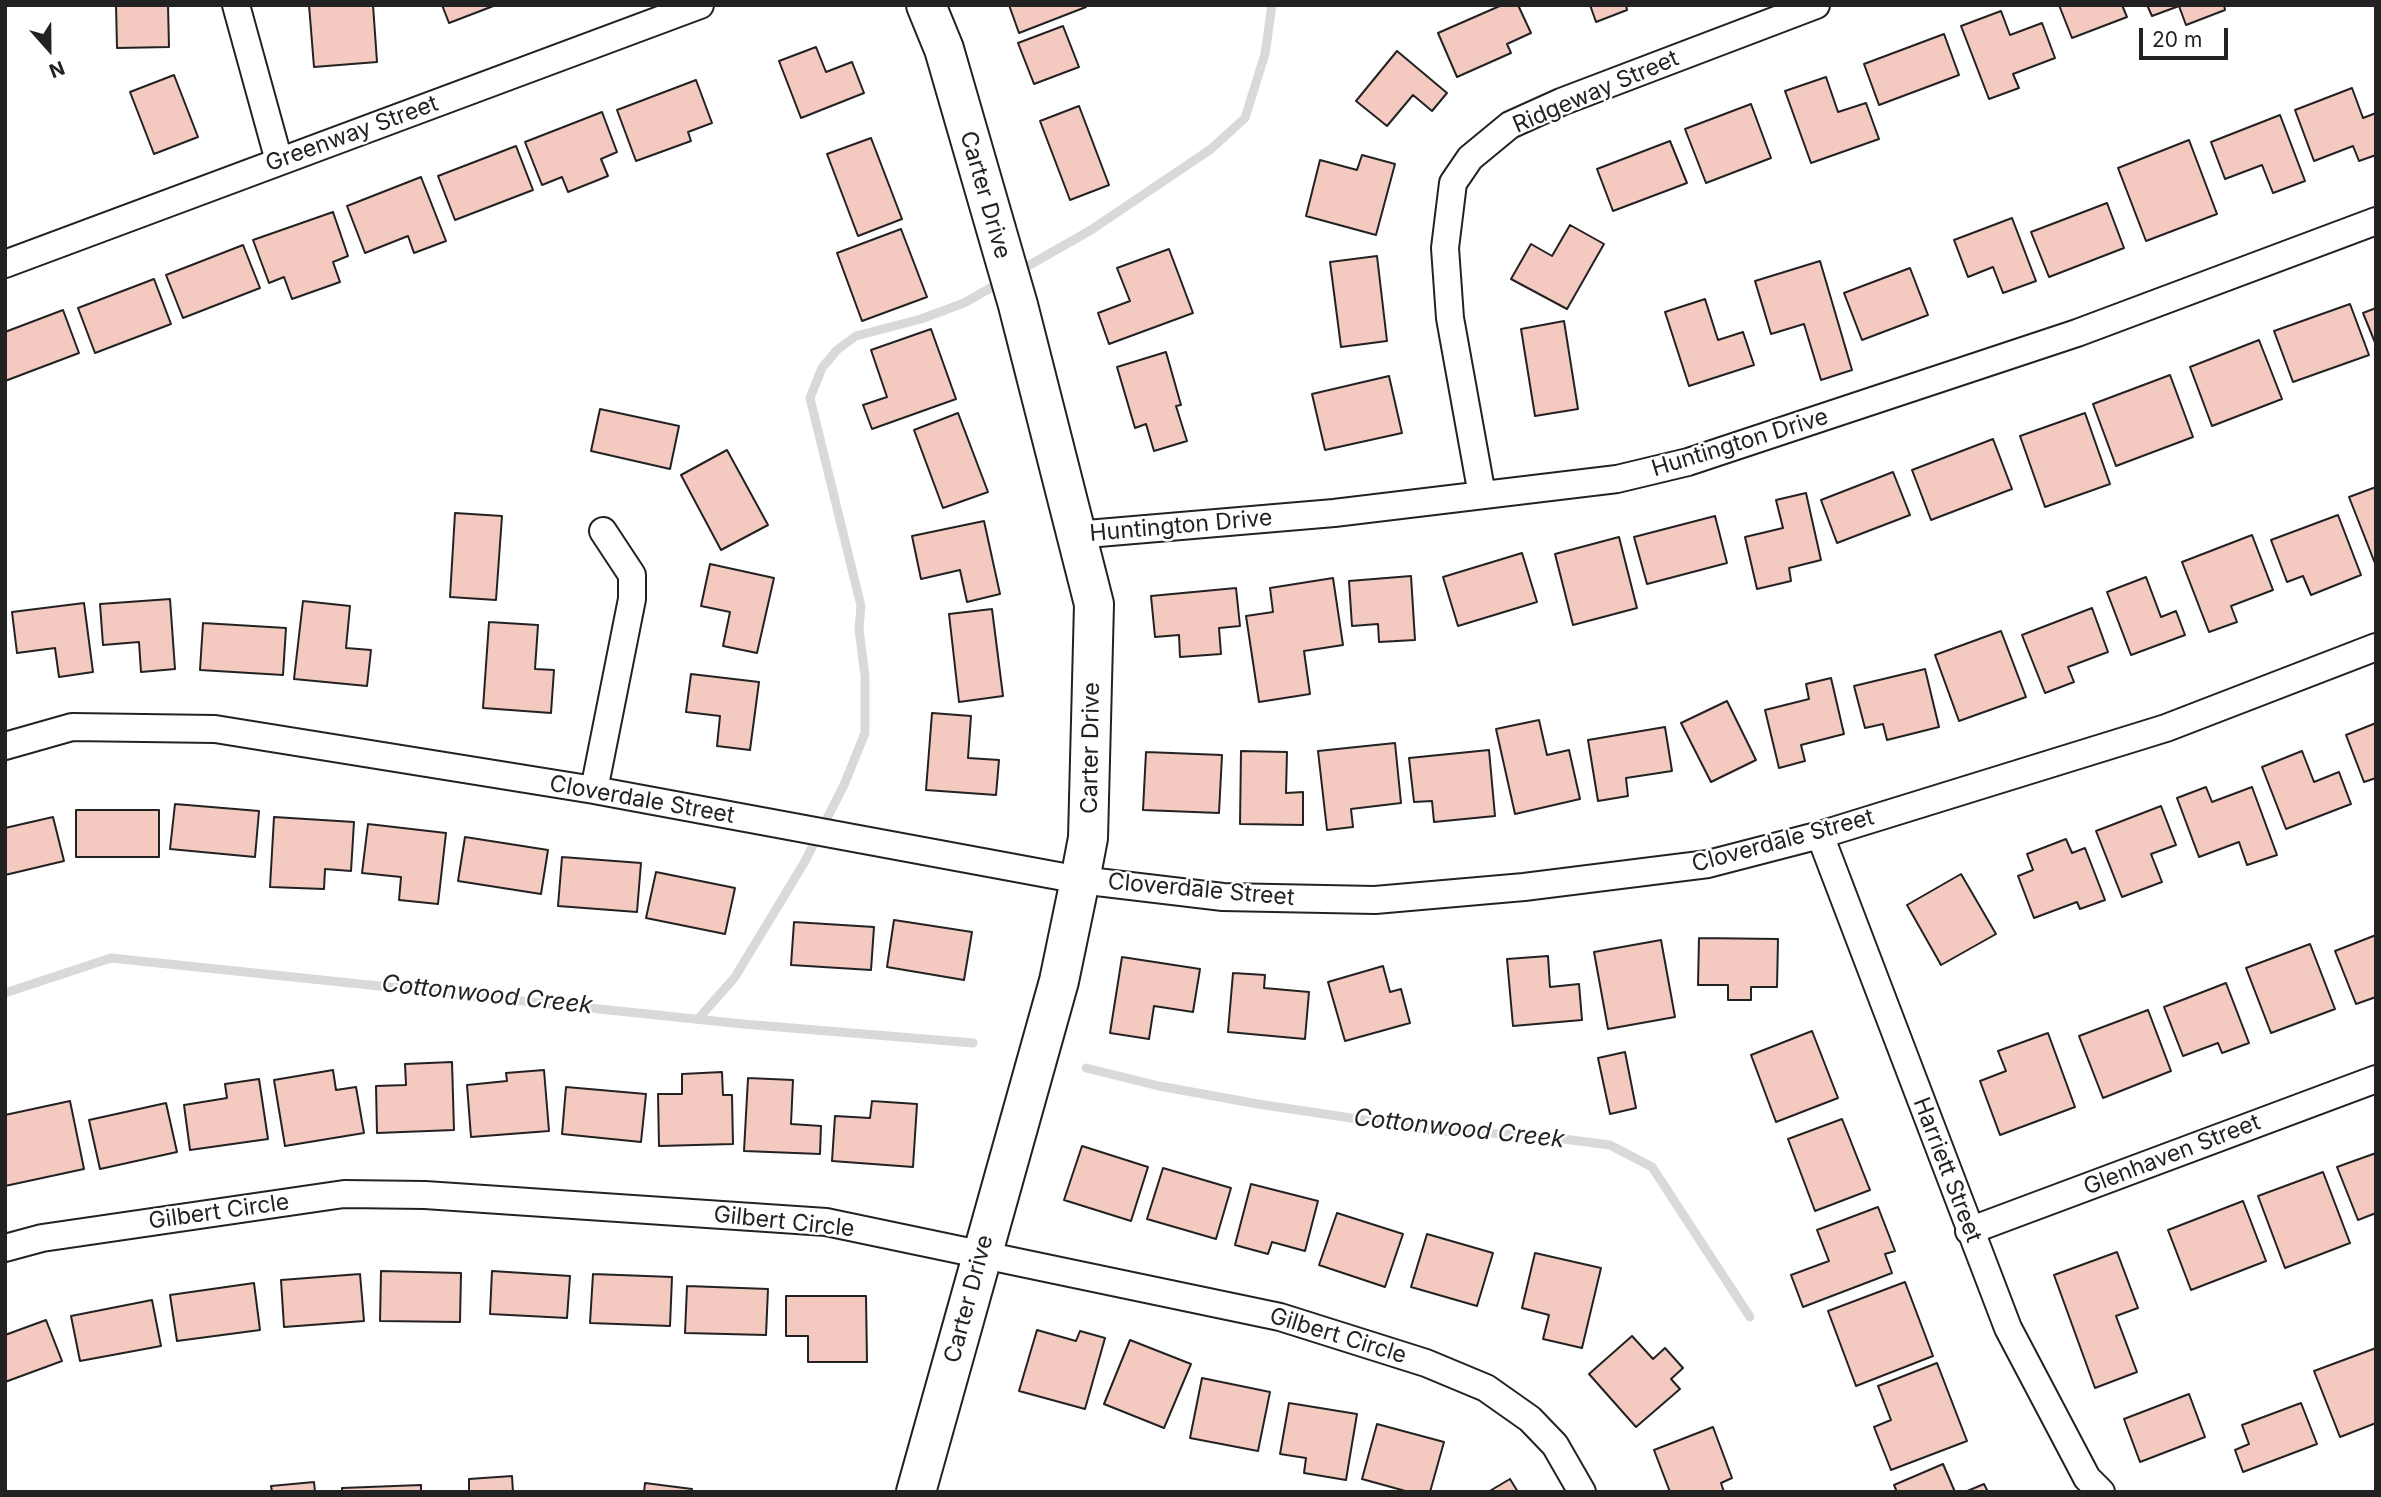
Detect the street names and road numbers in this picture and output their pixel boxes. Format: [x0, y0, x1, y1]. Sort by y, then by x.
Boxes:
street label: Ridgeway Street [1509, 45, 1683, 139]
street label: Greenway Street [262, 90, 442, 178]
street label: Carter Drive [954, 128, 1016, 262]
street label: Huntington Drive [1648, 403, 1832, 483]
street label: Huntington Drive [1088, 504, 1274, 548]
street label: Carter Drive [1076, 682, 1106, 814]
street label: Cloverdale Street [547, 770, 737, 830]
street label: Cloverdale Street [1689, 803, 1877, 879]
street label: Cloverdale Street [1107, 868, 1295, 912]
street label: Harriett Street [1907, 1094, 1987, 1246]
street label: Glenhaven Street [2080, 1109, 2264, 1201]
street label: Gilbert Circle [147, 1188, 291, 1236]
street label: Gilbert Circle [712, 1201, 856, 1243]
street label: Carter Drive [939, 1232, 999, 1366]
street label: Gilbert Circle [1266, 1302, 1410, 1370]

